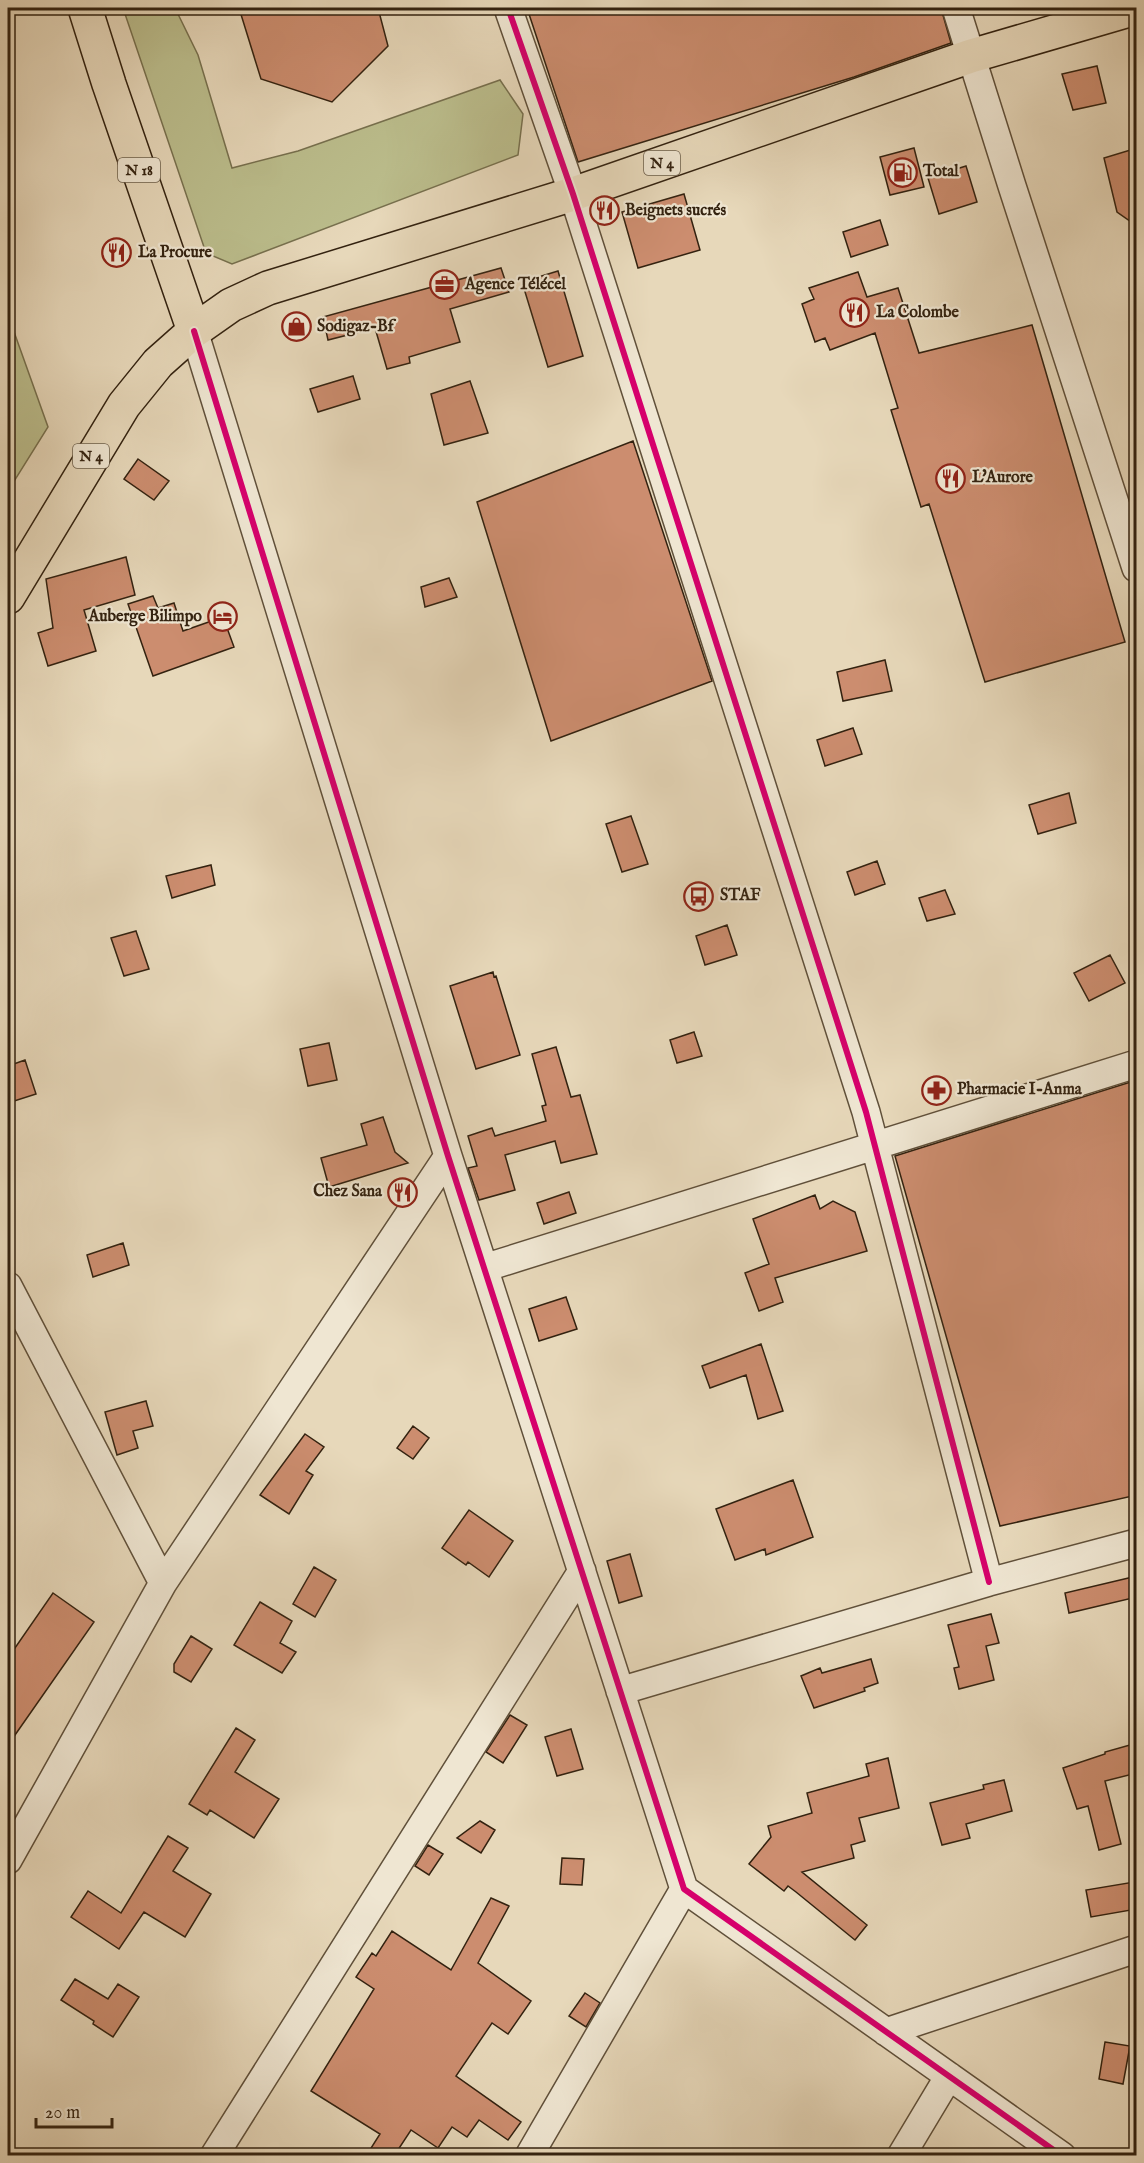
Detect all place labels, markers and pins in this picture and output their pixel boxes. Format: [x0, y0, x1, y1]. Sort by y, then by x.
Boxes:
fuel station icon: Total [886, 156, 918, 188]
place label: Total [922, 162, 959, 182]
restaurant icon: Beignets sucrés [588, 195, 620, 227]
place label: Beignets sucrés [625, 201, 726, 221]
restaurant icon: La Procure [101, 237, 133, 269]
place label: La Procure [138, 243, 213, 263]
office icon: Agence Télécel [428, 269, 460, 301]
place label: Agence Télécel [464, 275, 567, 295]
restaurant icon: La Colombe [839, 297, 871, 329]
place label: La Colombe [876, 303, 960, 323]
shop icon: Sodigaz-Bf [280, 311, 312, 343]
place label: Sodigaz-Bf [317, 317, 397, 337]
restaurant icon: L'Aurore [935, 462, 967, 494]
place label: L'Aurore [972, 468, 1034, 488]
hotel icon: Auberge Bilimpo [207, 601, 239, 633]
place label: Auberge Bilimpo [87, 607, 202, 627]
bus stop icon: STAF [683, 880, 715, 912]
place label: STAF [720, 886, 761, 906]
pharmacy icon: Pharmacie I-Anma [920, 1074, 952, 1106]
place label: Pharmacie I-Anma [957, 1080, 1083, 1100]
restaurant icon: Chez Sana [387, 1176, 419, 1208]
place label: Chez Sana [313, 1182, 383, 1202]

